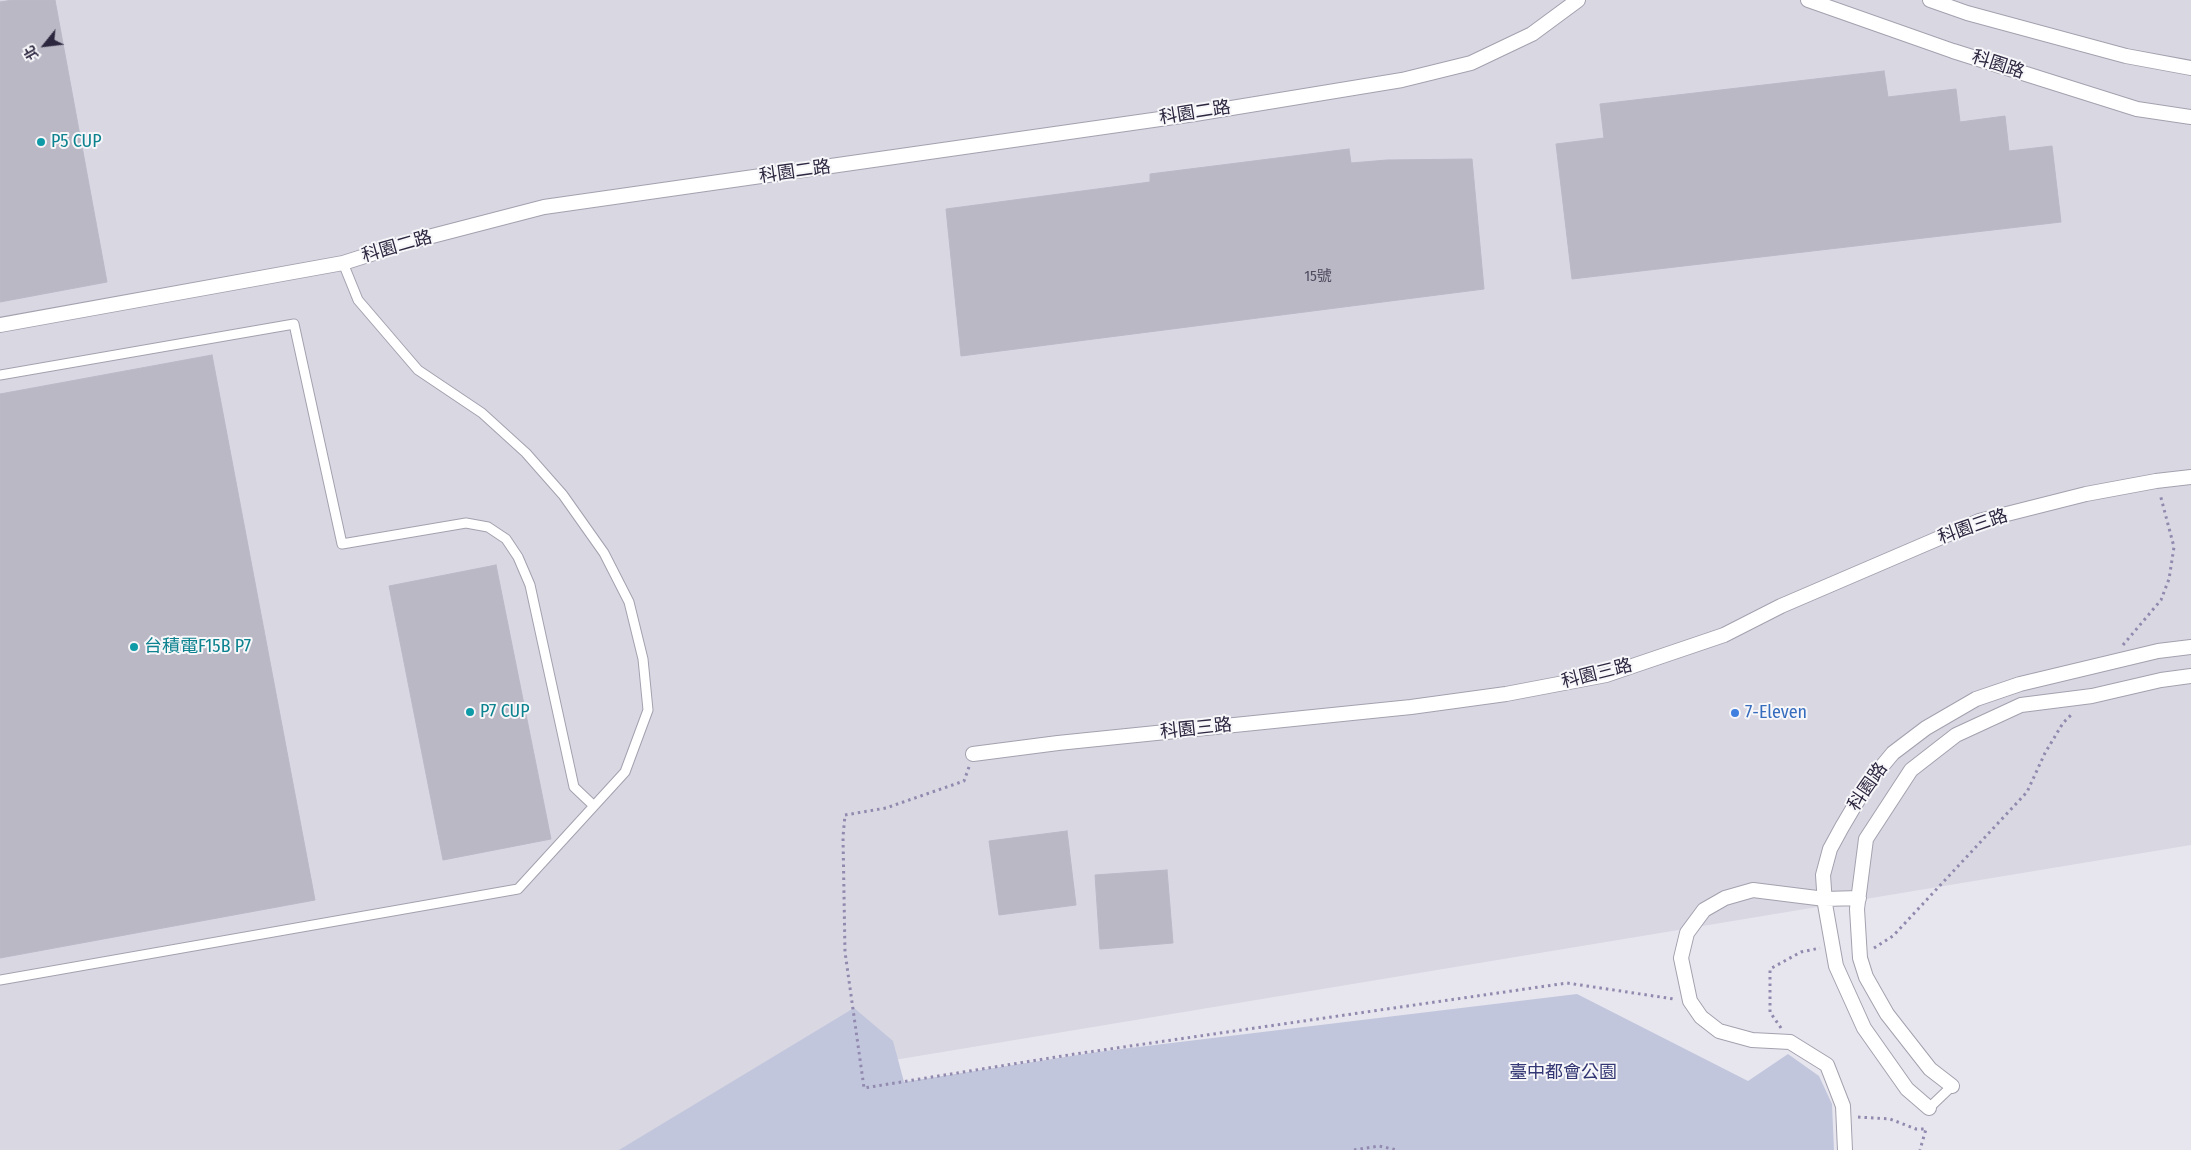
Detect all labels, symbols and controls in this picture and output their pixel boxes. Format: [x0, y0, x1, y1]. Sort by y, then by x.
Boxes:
north arrow [20, 20, 70, 70]
text: 北 [21, 42, 42, 63]
street label: 科園路 [1969, 46, 2027, 84]
street label: 科園二路 [1158, 97, 1232, 129]
place label: P5 CUP [51, 131, 102, 153]
marker: P5 CUP [35, 136, 47, 148]
street label: 科園二路 [758, 156, 832, 188]
street label: 科園二路 [359, 227, 435, 267]
house number: 15號 [1304, 268, 1332, 286]
street label: 科園三路 [1935, 505, 2011, 549]
place label: 台積電F15B P7 [144, 636, 251, 658]
marker: 台積電F15B P7 [128, 641, 140, 653]
street label: 科園三路 [1559, 655, 1635, 693]
place label: P7 CUP [480, 701, 530, 723]
place label: 7-Eleven [1745, 702, 1807, 724]
marker: P7 CUP [464, 706, 476, 718]
marker: 7-Eleven [1729, 707, 1741, 719]
street label: 科園三路 [1159, 714, 1233, 744]
street label: 科園路 [1844, 759, 1892, 815]
park label: 臺中都會公園 [1509, 1062, 1617, 1084]

